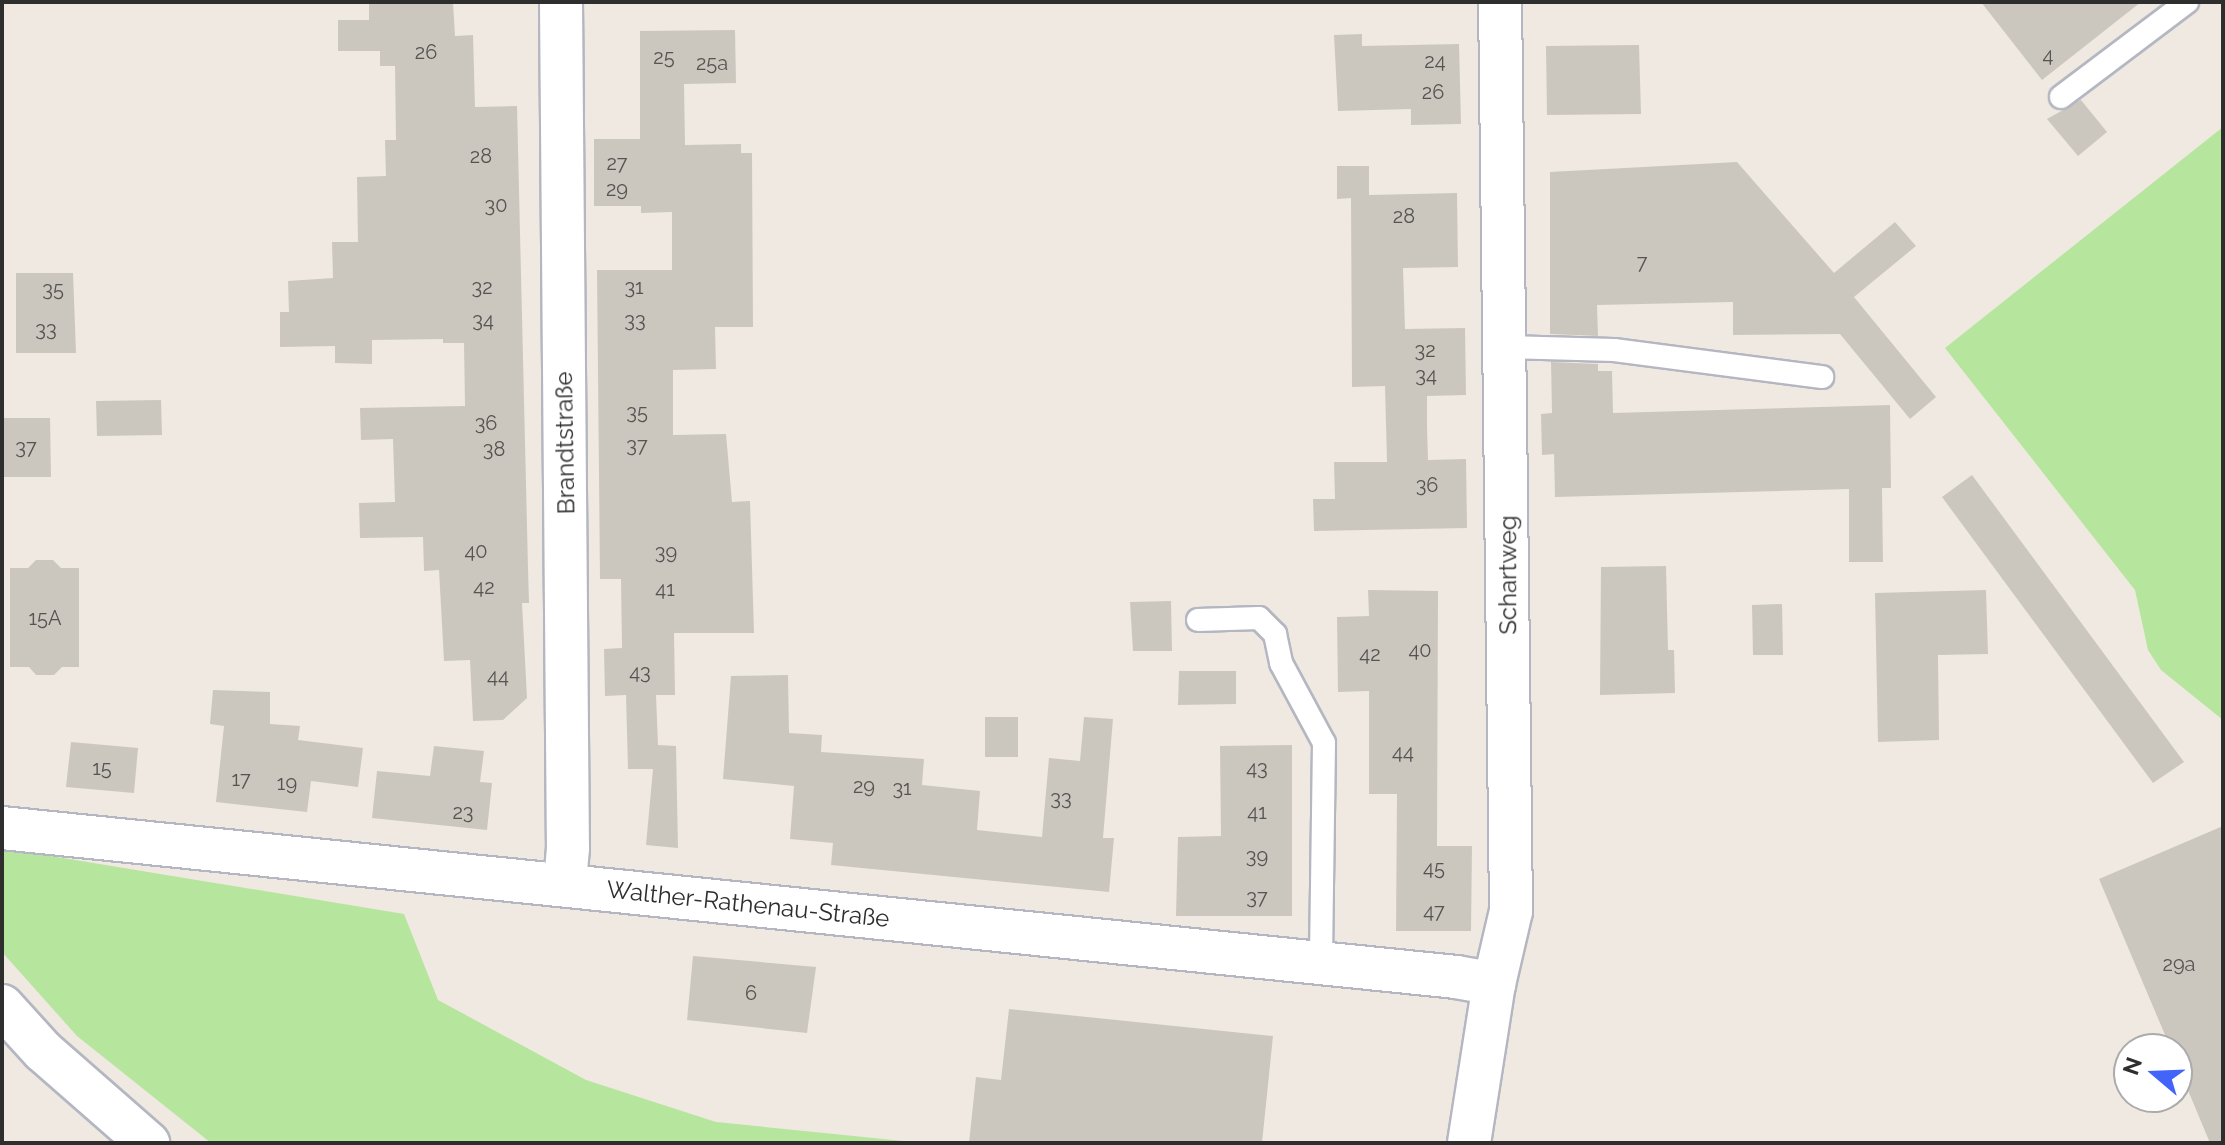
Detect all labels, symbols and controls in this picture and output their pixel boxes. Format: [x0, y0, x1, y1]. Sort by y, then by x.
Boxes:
house number: 26 [415, 40, 437, 64]
house number: 4 [2043, 43, 2053, 67]
house number: 25 [653, 45, 675, 69]
house number: 24 [1424, 49, 1446, 73]
house number: 25a [696, 51, 728, 75]
house number: 26 [1422, 80, 1444, 104]
house number: 28 [470, 144, 492, 168]
house number: 27 [606, 151, 628, 175]
house number: 29 [606, 177, 628, 201]
house number: 30 [485, 193, 507, 217]
house number: 28 [1393, 204, 1415, 228]
house number: 7 [1637, 250, 1647, 274]
house number: 32 [471, 275, 493, 299]
house number: 31 [624, 275, 644, 299]
house number: 35 [42, 277, 64, 301]
house number: 34 [472, 308, 494, 332]
house number: 33 [624, 308, 646, 332]
house number: 33 [35, 317, 57, 341]
house number: 32 [1414, 338, 1436, 362]
house number: 34 [1415, 363, 1437, 387]
street label: Brandtstraße [549, 371, 581, 515]
house number: 35 [626, 400, 648, 424]
house number: 36 [475, 411, 497, 435]
house number: 37 [626, 433, 648, 457]
house number: 37 [15, 435, 37, 459]
house number: 38 [483, 437, 505, 461]
house number: 36 [1416, 473, 1438, 497]
street label: Schartweg [1494, 515, 1522, 635]
house number: 40 [464, 539, 488, 563]
house number: 39 [655, 540, 677, 564]
house number: 42 [473, 575, 495, 599]
house number: 41 [655, 577, 675, 601]
house number: 15A [29, 606, 61, 630]
house number: 40 [1408, 638, 1432, 662]
house number: 42 [1359, 642, 1381, 666]
house number: 43 [629, 660, 651, 684]
house number: 44 [487, 664, 509, 688]
house number: 44 [1392, 740, 1414, 764]
house number: 15 [92, 756, 112, 780]
house number: 43 [1246, 756, 1268, 780]
house number: 17 [231, 767, 251, 791]
house number: 19 [277, 771, 297, 795]
house number: 29 [853, 774, 875, 798]
house number: 31 [892, 776, 912, 800]
house number: 33 [1050, 786, 1072, 810]
house number: 23 [452, 800, 474, 824]
house number: 41 [1247, 800, 1267, 824]
house number: 39 [1246, 844, 1268, 868]
house number: 45 [1423, 856, 1445, 880]
street label: Walther-Rathenau-Straße [605, 875, 891, 933]
house number: 37 [1246, 885, 1268, 909]
house number: 47 [1423, 899, 1445, 923]
house number: 29a [2162, 952, 2196, 976]
house number: 6 [745, 981, 757, 1005]
north arrow [2113, 1033, 2193, 1113]
text: N [2117, 1054, 2147, 1078]

